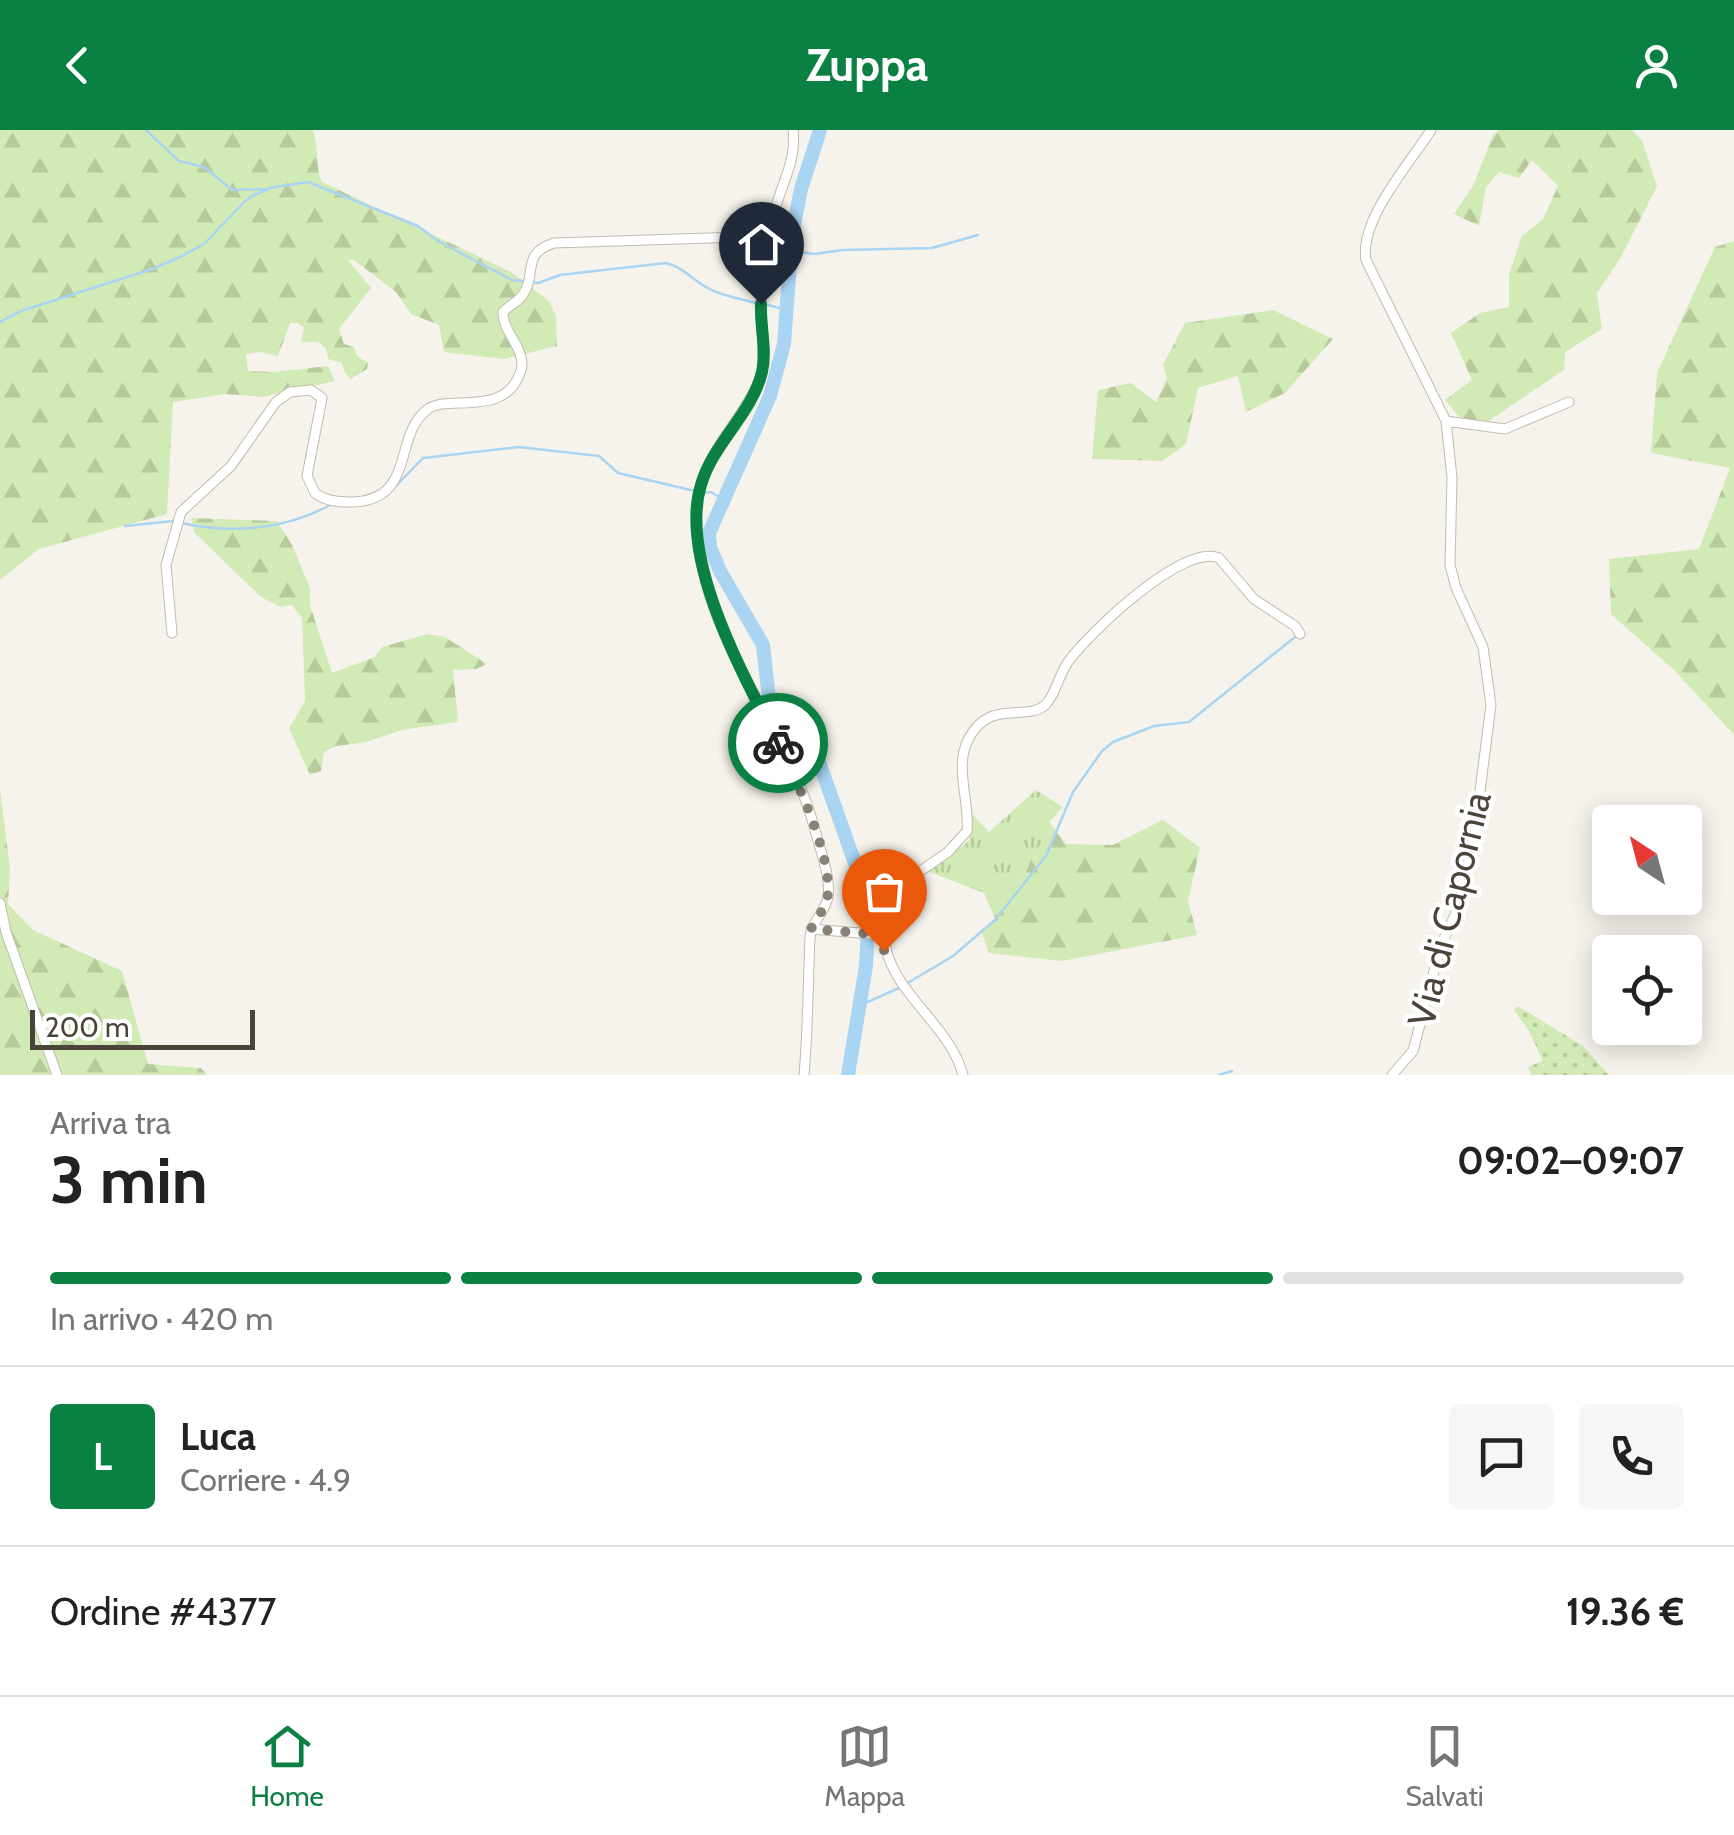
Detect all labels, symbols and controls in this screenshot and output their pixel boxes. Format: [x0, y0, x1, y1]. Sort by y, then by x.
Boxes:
icon: back [50, 38, 105, 93]
text: Zuppa [806, 38, 928, 92]
icon: person [1629, 38, 1684, 93]
pin [719, 202, 804, 305]
icon: home [734, 217, 789, 272]
courier [728, 693, 828, 793]
icon: bike [751, 716, 806, 771]
street label: Via di Capornia [1397, 787, 1501, 1031]
north arrow [1592, 805, 1702, 915]
map controls [1592, 805, 1702, 1045]
pin [842, 849, 927, 952]
icon: bag [857, 864, 912, 919]
button: locate [1592, 935, 1702, 1045]
scale bar [30, 1005, 255, 1050]
text: 200 m [45, 1010, 130, 1044]
text: Arriva tra [50, 1103, 171, 1142]
text: 09:02–09:07 [1457, 1137, 1684, 1184]
text: 3 min [50, 1140, 208, 1219]
text: In arrivo · 420 m [50, 1299, 273, 1338]
button: chat [1449, 1404, 1554, 1509]
button: phone [1579, 1404, 1684, 1509]
text: Luca [180, 1413, 256, 1460]
text: L [93, 1433, 112, 1480]
text: Corriere · 4.9 [180, 1460, 351, 1499]
text: Ordine #4377 [50, 1588, 276, 1635]
text: 19.36 € [1566, 1588, 1684, 1635]
tab: Home [250, 1719, 324, 1813]
tab: Mappa [824, 1719, 905, 1813]
tab: Salvati [1405, 1719, 1484, 1813]

